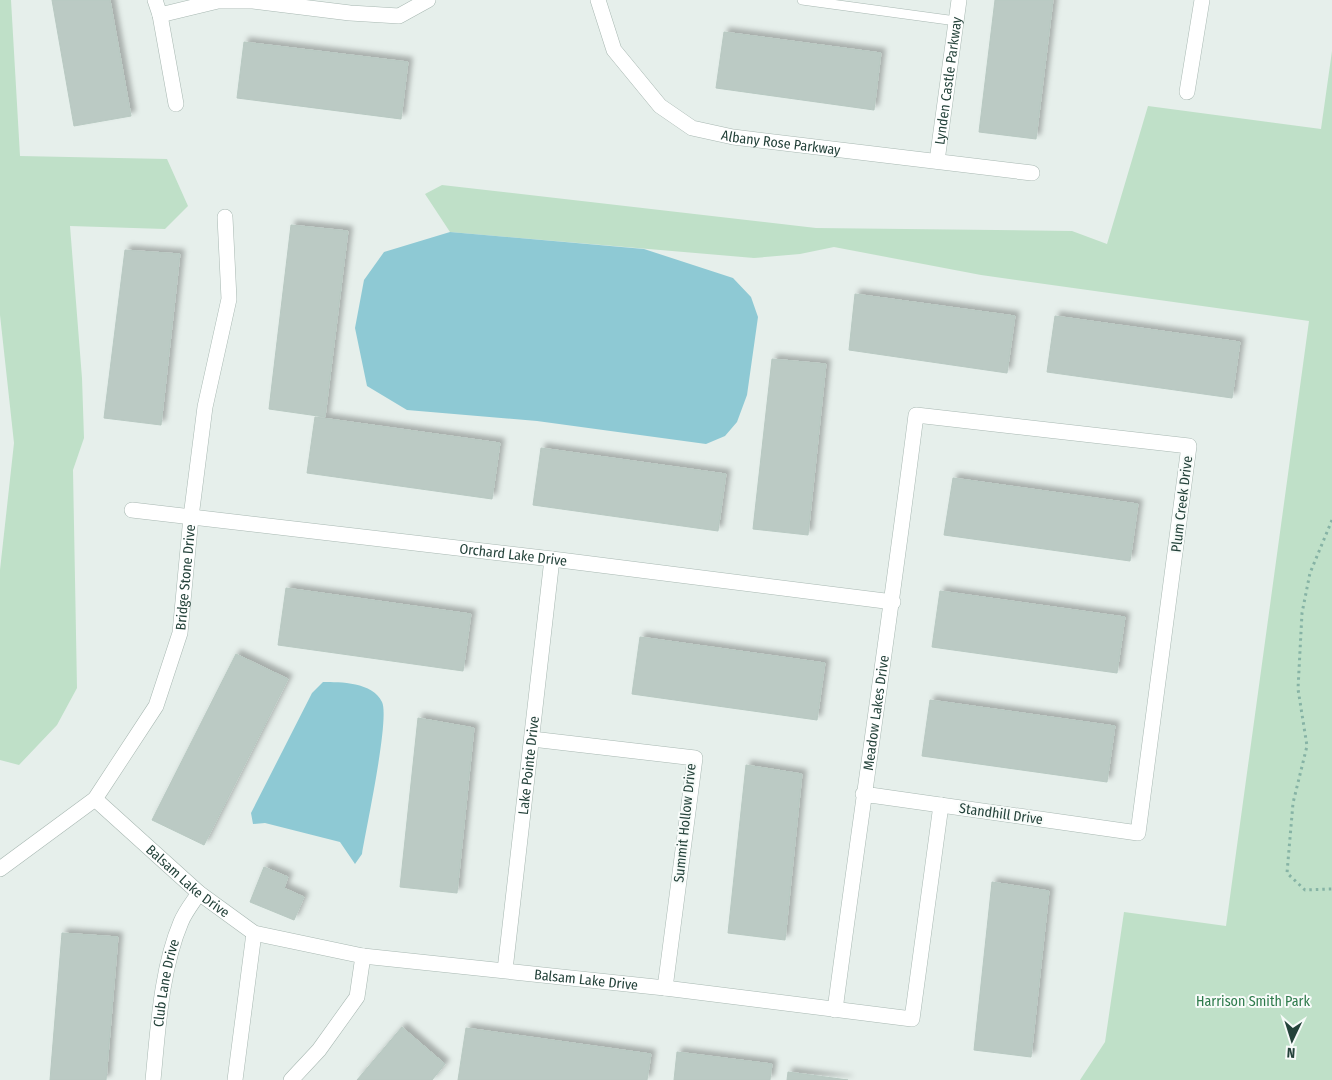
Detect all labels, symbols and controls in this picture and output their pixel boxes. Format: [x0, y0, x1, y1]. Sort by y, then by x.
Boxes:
street label: Lynden Castle Parkway [931, 15, 965, 146]
street label: Albany Rose Parkway [720, 126, 842, 158]
street label: Plum Creek Drive [1168, 455, 1196, 553]
street label: Bridge Stone Drive [172, 524, 199, 631]
street label: Orchard Lake Drive [459, 540, 568, 569]
street label: Meadow Lakes Drive [859, 654, 892, 772]
street label: Lake Pointe Drive [514, 715, 542, 816]
street label: Summit Hollow Drive [670, 762, 700, 883]
street label: Standhill Drive [958, 800, 1044, 828]
street label: Balsam Lake Drive [143, 841, 233, 921]
street label: Club Lane Drive [150, 937, 183, 1028]
street label: Balsam Lake Drive [533, 966, 639, 994]
park label: Harrison Smith Park [1196, 993, 1310, 1010]
north arrow [1267, 1015, 1317, 1065]
text: N [1286, 1044, 1296, 1061]

